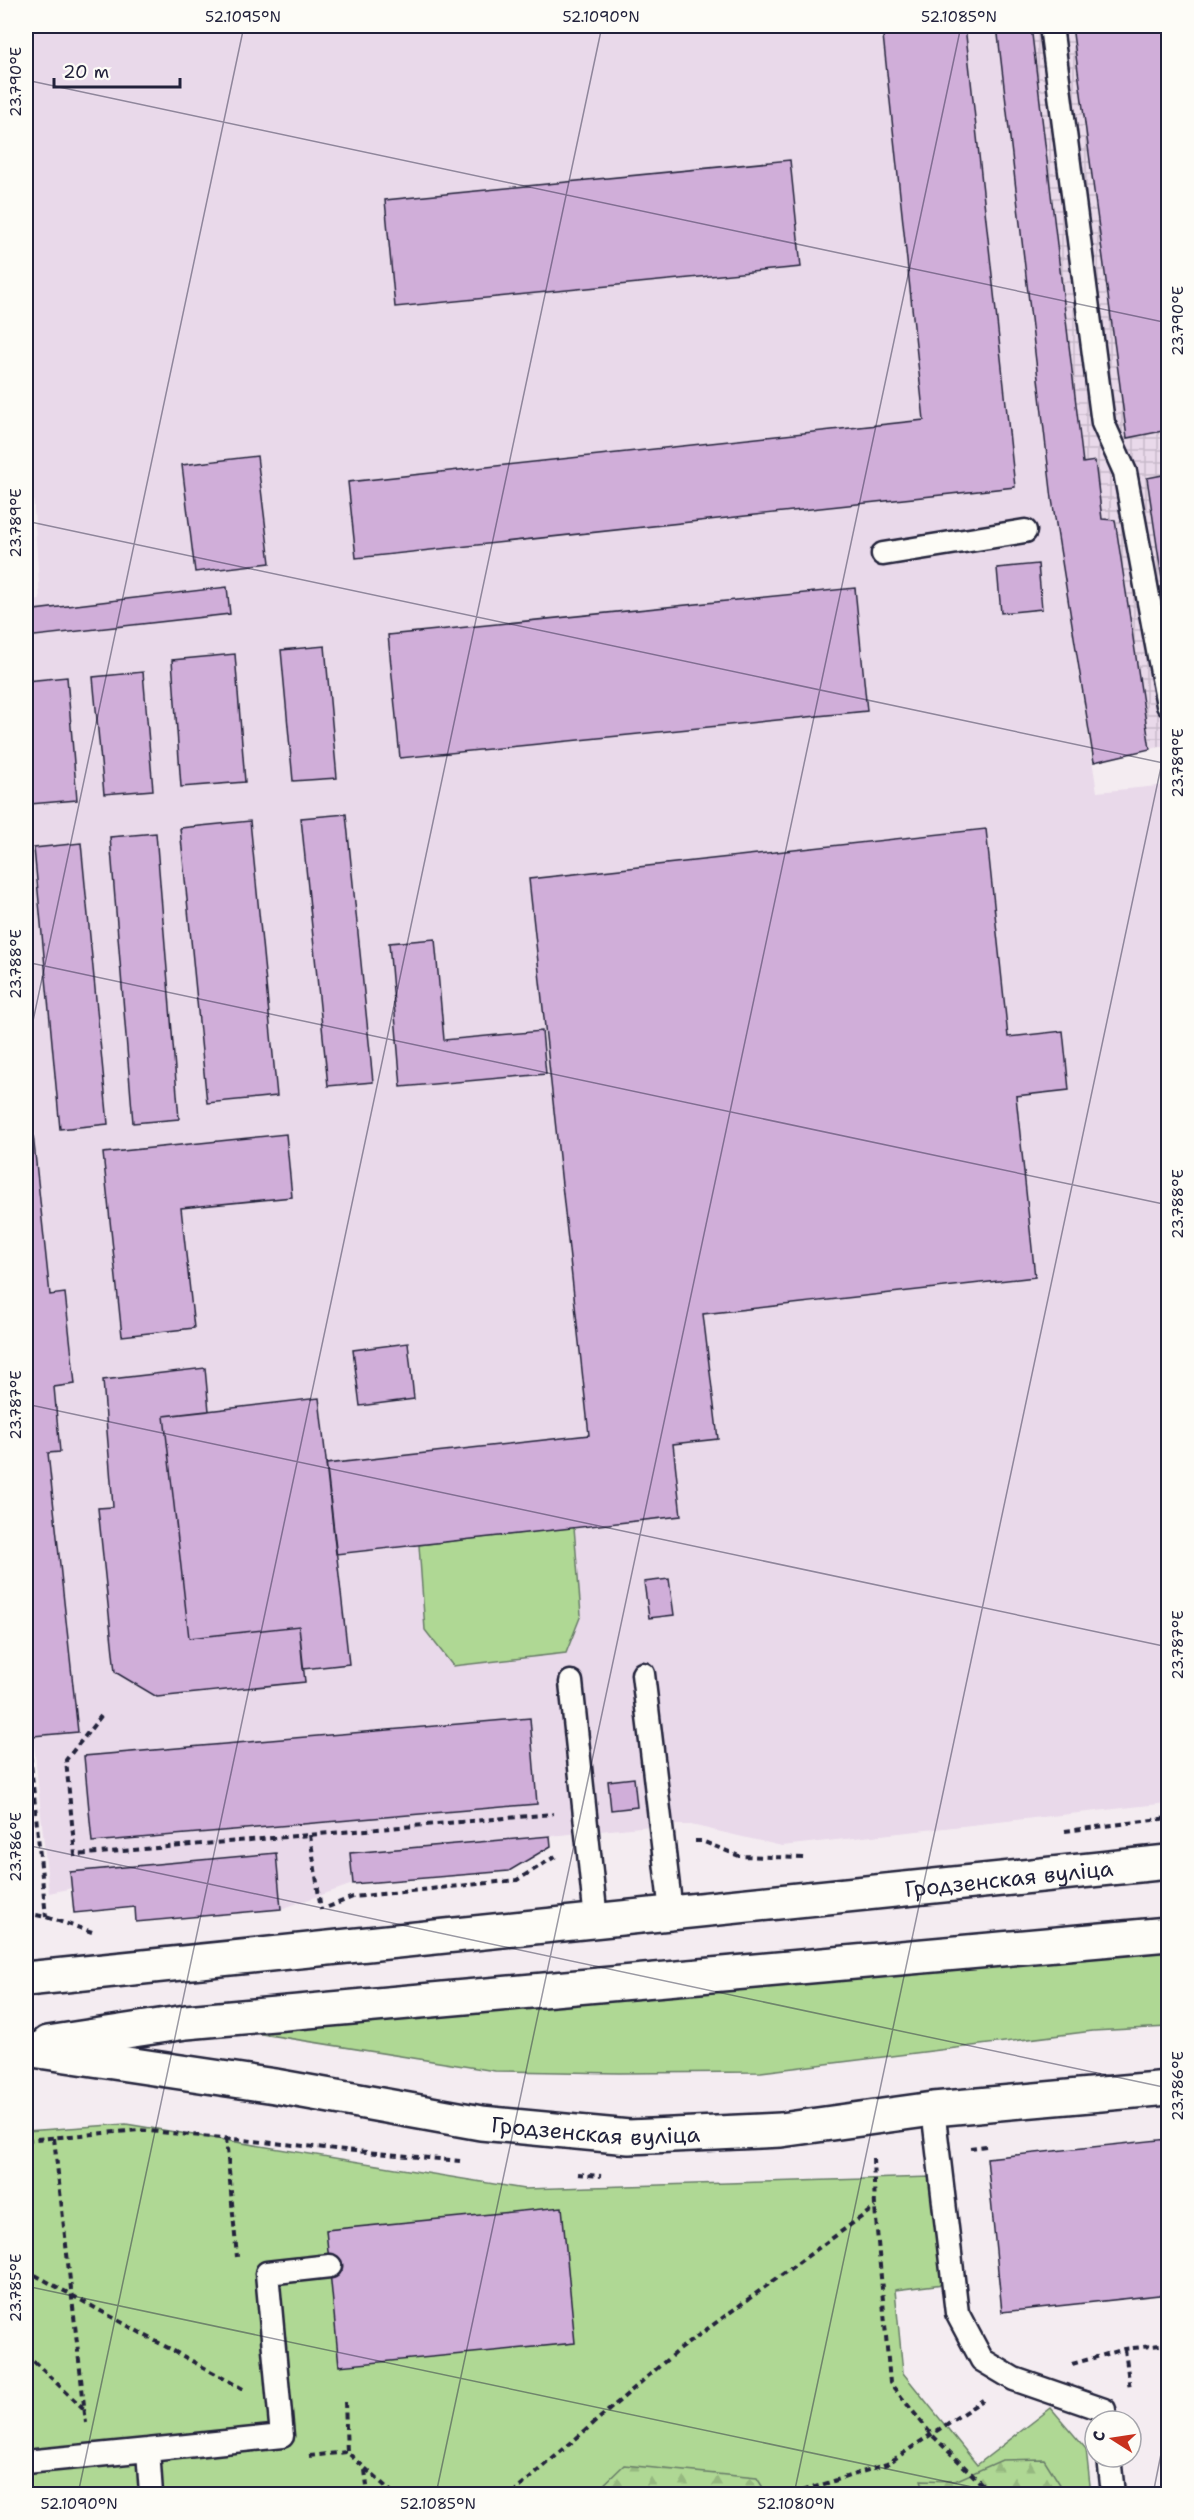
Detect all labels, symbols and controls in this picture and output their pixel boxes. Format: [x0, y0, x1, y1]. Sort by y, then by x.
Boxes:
text: 52.1095°N [205, 7, 281, 27]
text: 52.1090°N [562, 7, 640, 27]
text: 52.1085°N [921, 7, 997, 27]
text: 23.790°E [6, 47, 26, 117]
scale bar [54, 51, 180, 89]
text: 20 m [63, 60, 109, 84]
text: 23.790°E [1168, 286, 1188, 356]
text: 23.789°E [6, 488, 26, 558]
text: 23.789°E [1168, 728, 1188, 798]
text: 23.788°E [6, 929, 26, 999]
text: 23.788°E [1168, 1169, 1188, 1239]
text: 23.787°E [6, 1370, 26, 1440]
text: 23.787°E [1168, 1610, 1188, 1680]
text: 23.786°E [6, 1812, 26, 1882]
street label: Гродзенская вуліца [903, 1853, 1115, 1903]
text: 23.786°E [1168, 2051, 1188, 2121]
street label: Гродзенская вуліца [490, 2110, 701, 2152]
text: 23.785°E [6, 2254, 26, 2322]
north arrow [1083, 2409, 1143, 2469]
text: С [1088, 2429, 1110, 2443]
text: 52.1090°N [40, 2494, 118, 2514]
text: 52.1085°N [400, 2494, 476, 2514]
text: 52.1080°N [757, 2494, 835, 2514]

